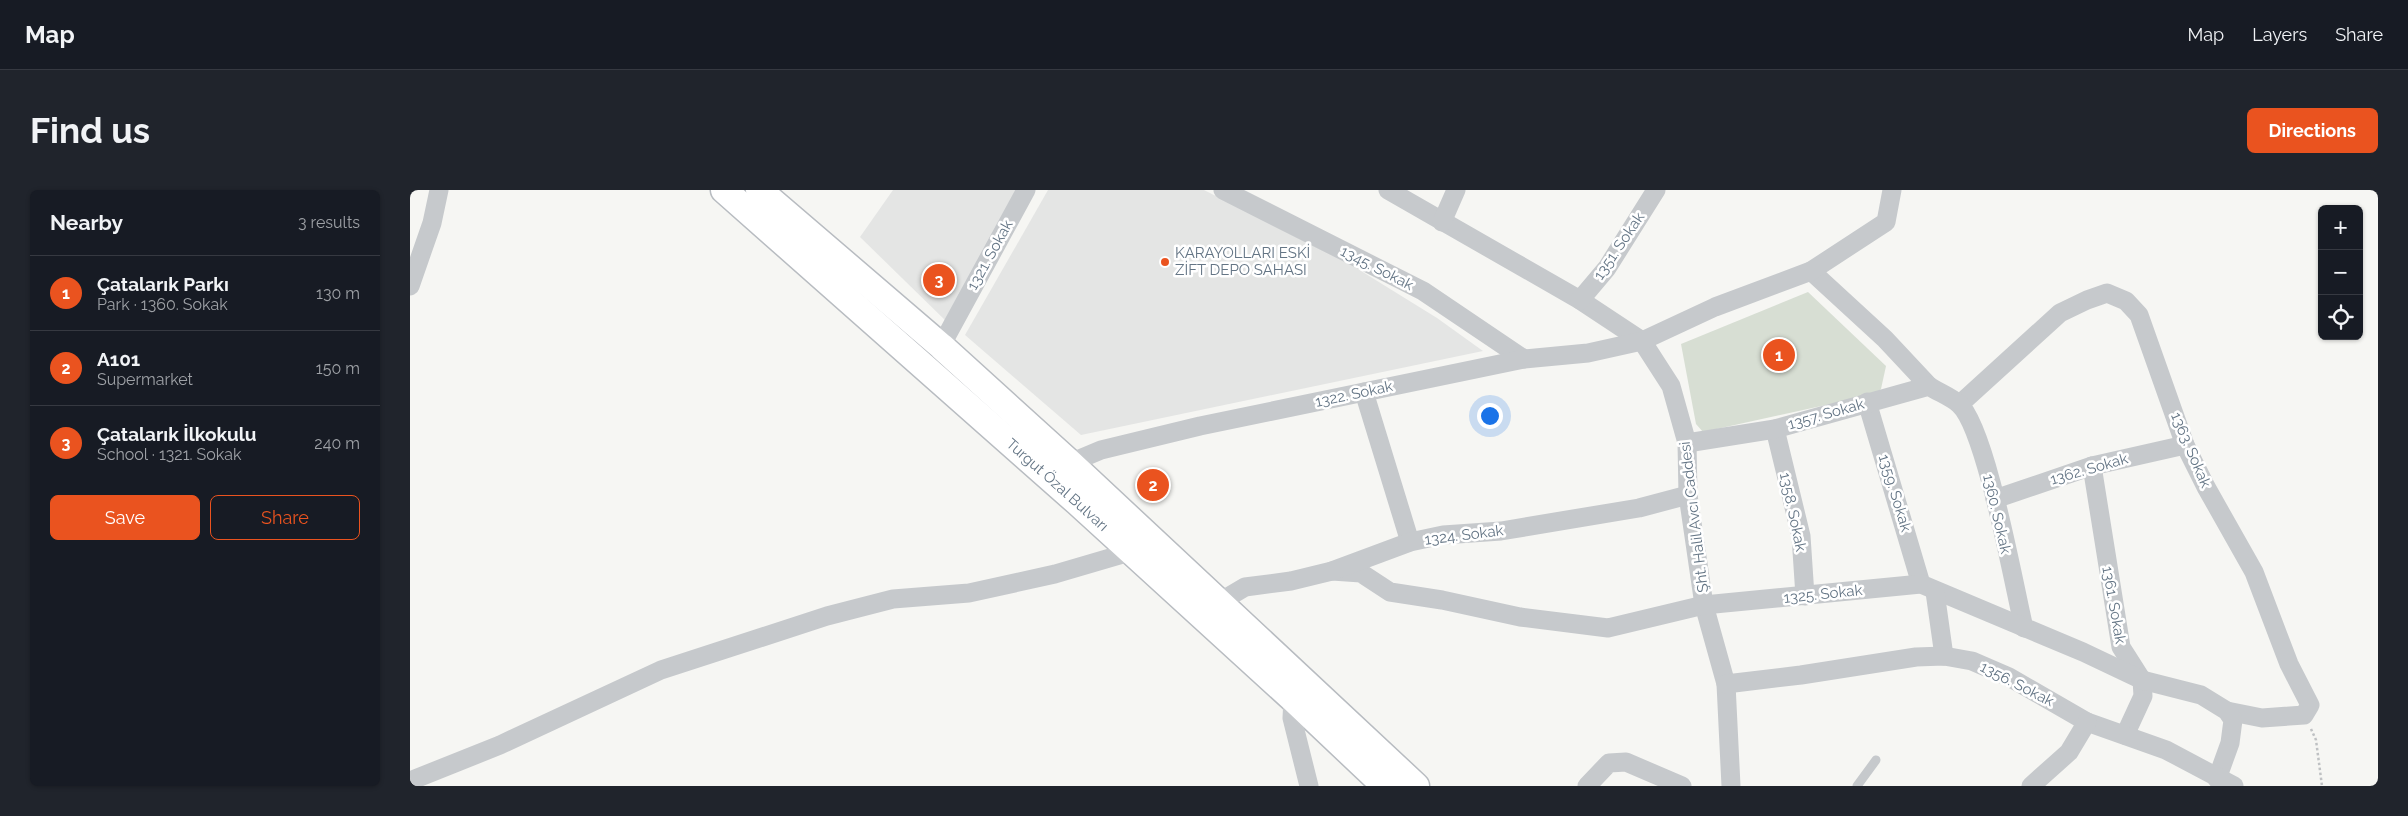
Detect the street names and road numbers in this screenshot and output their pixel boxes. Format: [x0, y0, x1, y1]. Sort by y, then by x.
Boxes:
street label: 1351. Sokak [1590, 209, 1648, 283]
street label: 1321. Sokak [963, 217, 1017, 293]
street label: 1345. Sokak [1337, 242, 1417, 294]
street label: 1322. Sokak [1314, 377, 1394, 411]
street label: 1357. Sokak [1786, 395, 1866, 433]
street label: 1363. Sokak [2167, 410, 2215, 490]
street label: Turgut Özal Bulvarı [1003, 435, 1112, 535]
street label: Şht. Halil Avcı Caddesi [1676, 440, 1712, 594]
street label: 1362. Sokak [2048, 449, 2130, 489]
street label: 1359. Sokak [1875, 452, 1915, 534]
street label: 1358. Sokak [1776, 471, 1810, 553]
street label: 1360. Sokak [1979, 472, 2015, 556]
street label: 1324. Sokak [1424, 521, 1504, 549]
street label: 1361. Sokak [2098, 565, 2130, 645]
street label: 1325. Sokak [1783, 581, 1863, 607]
street label: 1356. Sokak [1977, 658, 2057, 710]

